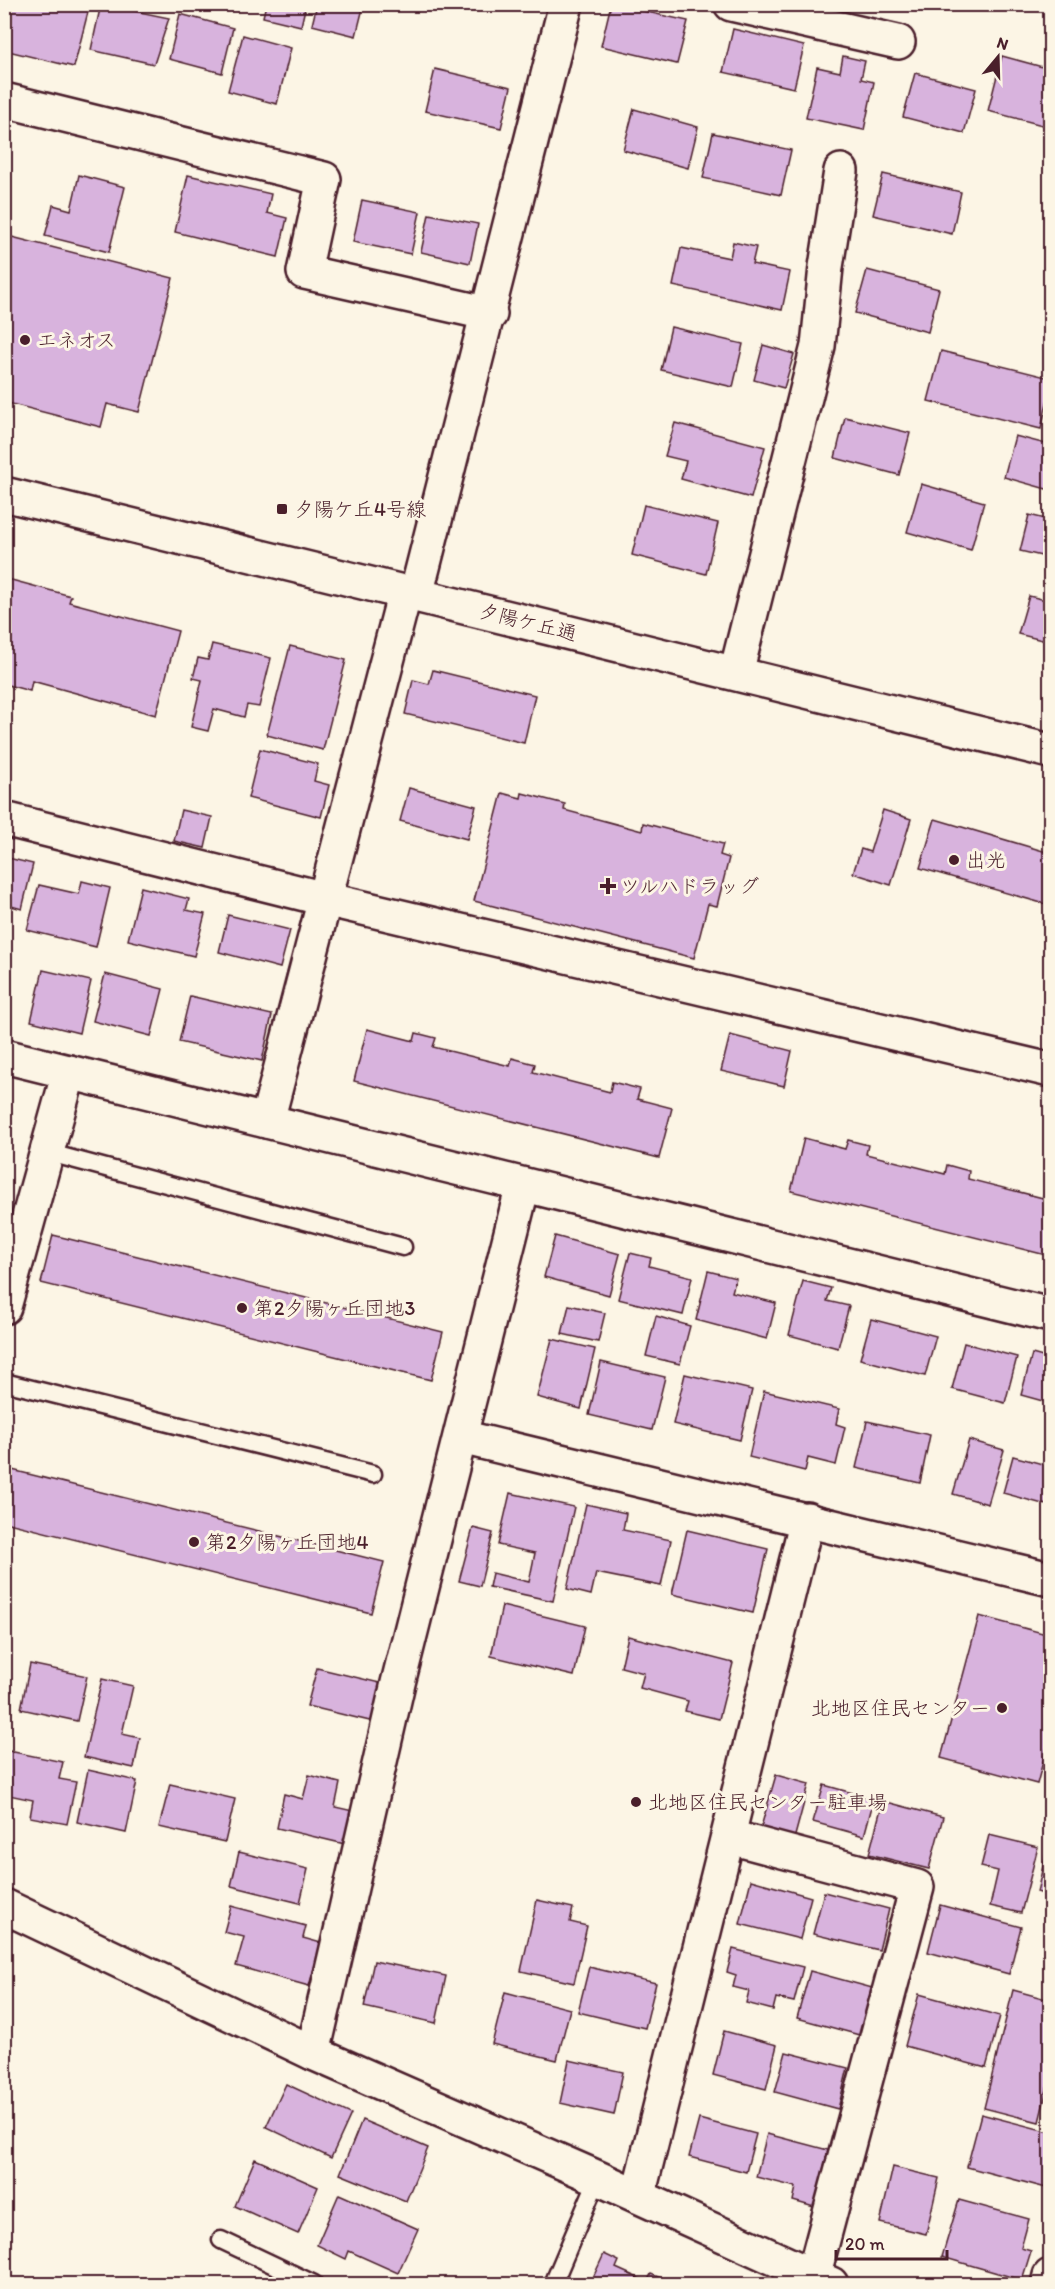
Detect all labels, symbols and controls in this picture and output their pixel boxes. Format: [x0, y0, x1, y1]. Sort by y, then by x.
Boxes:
north arrow [968, 27, 1028, 87]
text: N [995, 33, 1011, 54]
place label: エネオス [37, 328, 116, 352]
marker: エネオス [18, 333, 32, 347]
place label: 夕陽ケ丘4号線 [294, 497, 426, 521]
marker: 夕陽ケ丘4号線 [275, 502, 289, 516]
street label: 夕陽ケ丘通 [477, 598, 579, 646]
place label: 出光 [966, 848, 1006, 872]
marker: 出光 [947, 853, 961, 867]
place label: ツルハドラッグ [620, 874, 759, 898]
marker: ツルハドラッグ [601, 879, 615, 893]
place label: 第2夕陽ヶ丘団地3 [254, 1296, 416, 1320]
marker: 第2夕陽ヶ丘団地3 [235, 1301, 249, 1315]
place label: 第2夕陽ヶ丘団地4 [206, 1530, 369, 1554]
marker: 第2夕陽ヶ丘団地4 [187, 1535, 201, 1549]
place label: 北地区住民センター [811, 1696, 990, 1720]
marker: 北地区住民センター [995, 1701, 1009, 1715]
place label: 北地区住民センター駐車場 [648, 1790, 887, 1814]
marker: 北地区住民センター駐車場 [629, 1795, 643, 1809]
scale bar [836, 2223, 947, 2261]
text: 20 m [845, 2233, 885, 2255]

